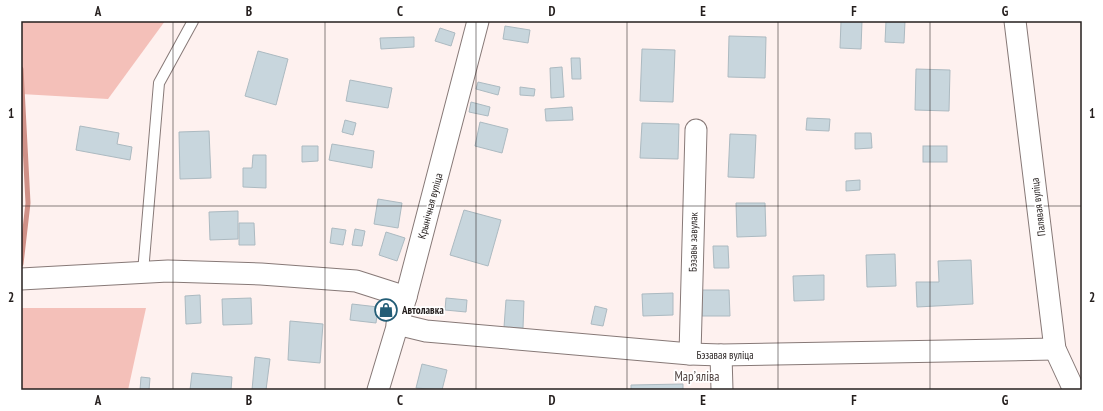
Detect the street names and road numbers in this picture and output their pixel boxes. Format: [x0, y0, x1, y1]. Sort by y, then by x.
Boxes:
street label: Крынічная вуліца [414, 171, 446, 241]
street label: Палявая вуліца [1027, 177, 1049, 237]
street label: Бэзавы завулак [685, 211, 701, 272]
street label: Бэзавая вуліца [696, 348, 754, 362]

